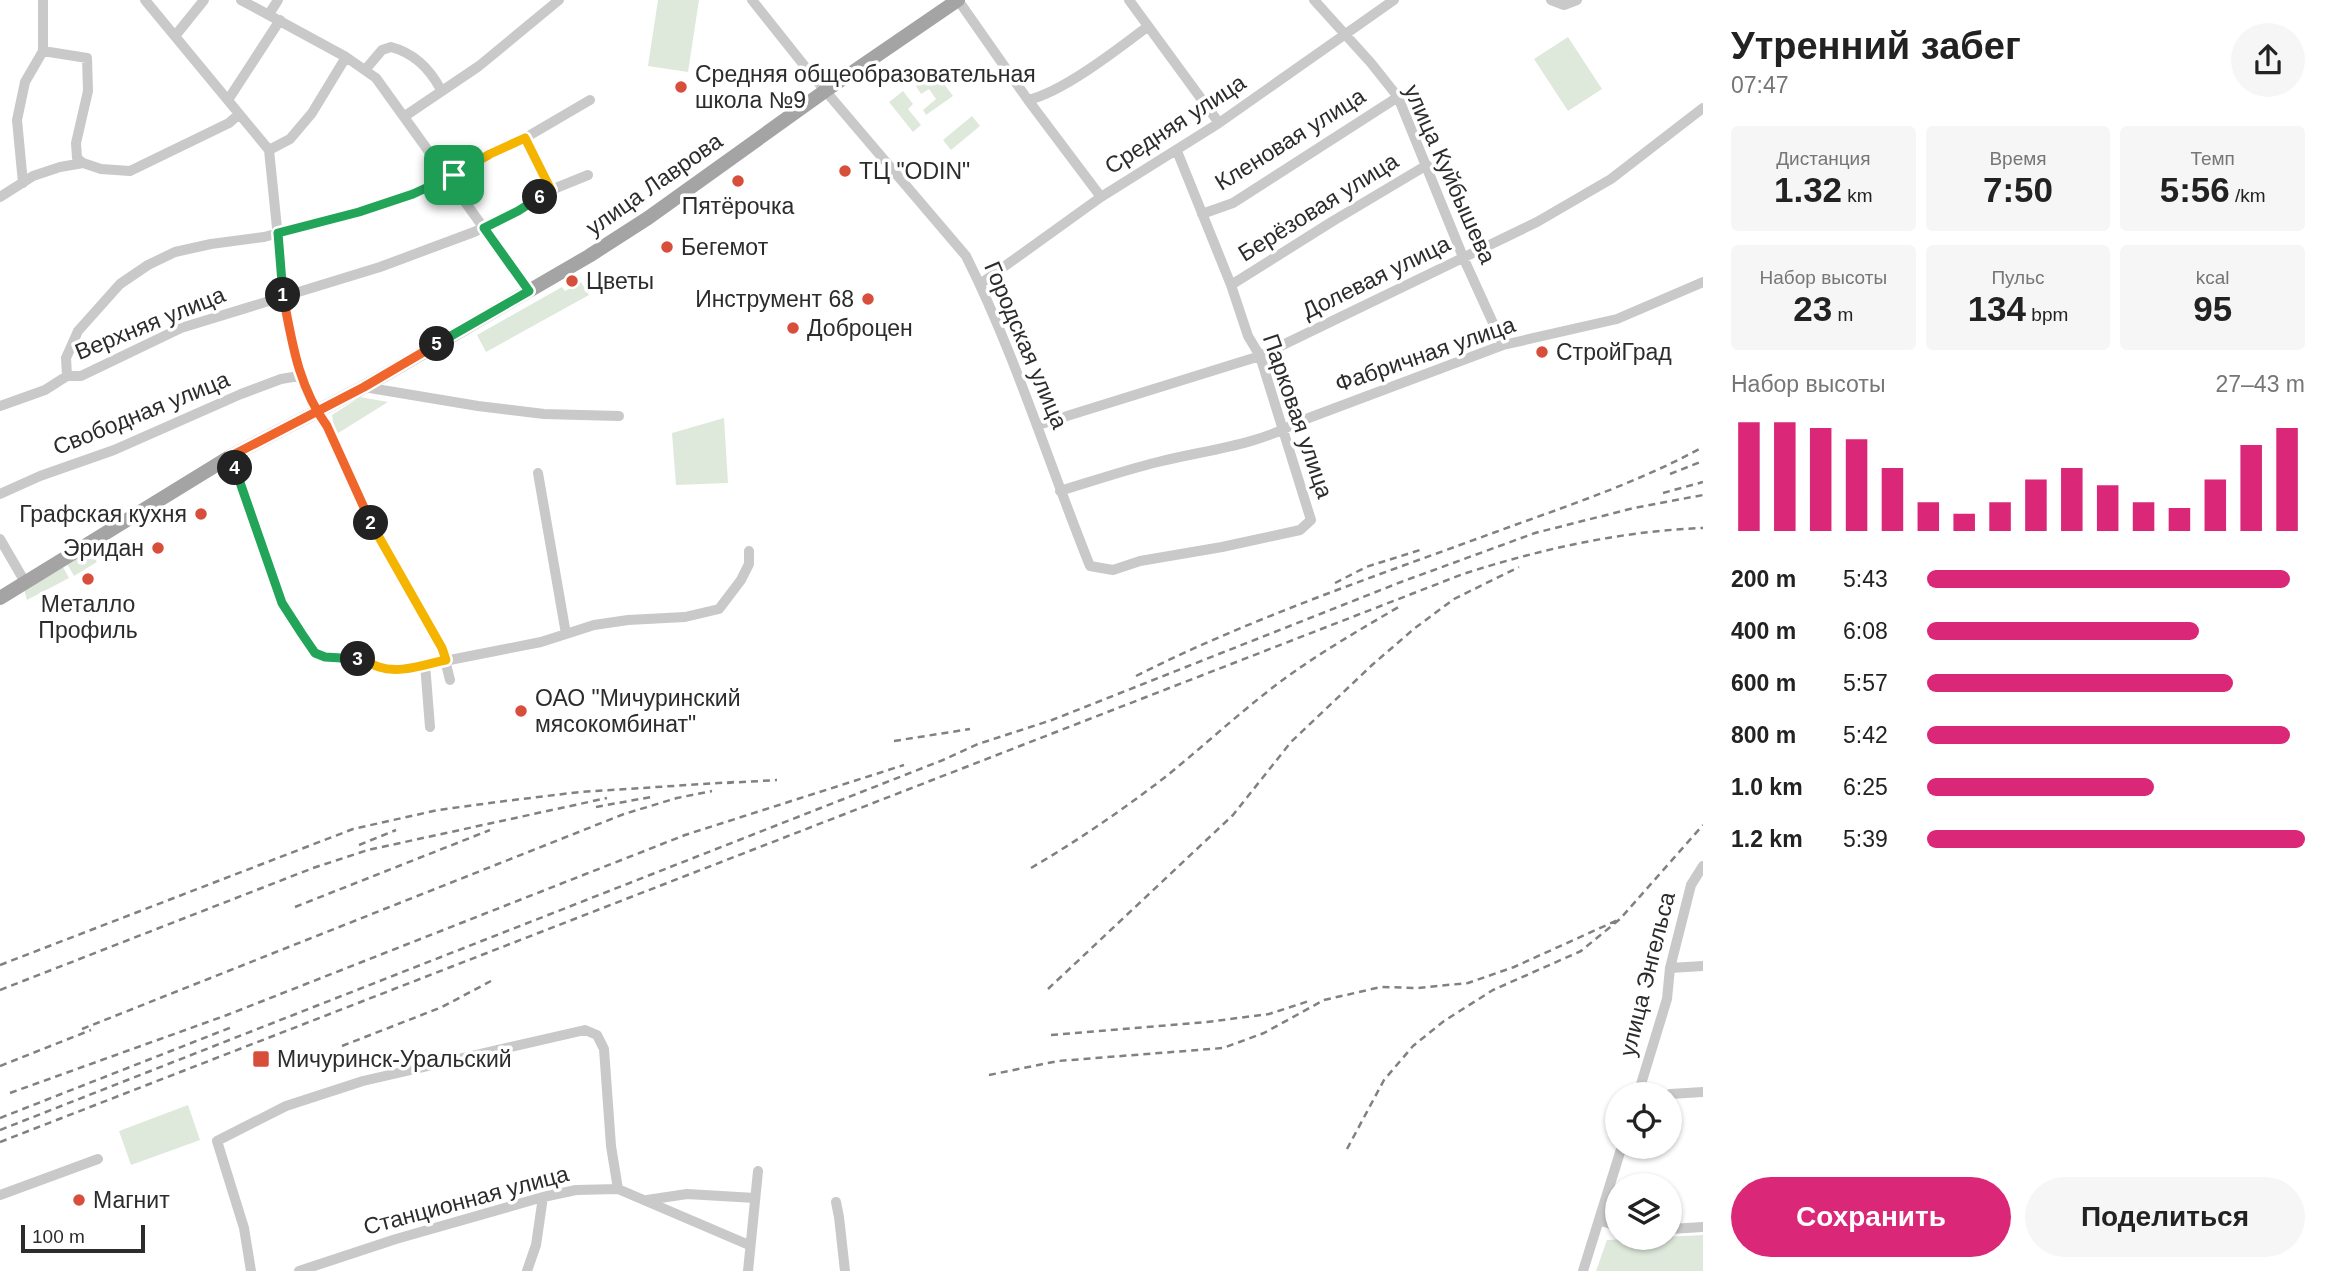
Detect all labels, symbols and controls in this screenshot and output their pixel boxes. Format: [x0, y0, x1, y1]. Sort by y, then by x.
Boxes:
button: share [2231, 23, 2305, 97]
text: Утренний забег [1731, 25, 2021, 67]
place label: Средняя общеобразовательная школа №9 [695, 61, 1036, 113]
street label: Средняя улица [1100, 69, 1250, 179]
text: 07:47 [1731, 72, 1789, 98]
marker: Средняя общеобразовательная школа №9 [673, 79, 689, 95]
street label: улица Куйбышева [1399, 81, 1501, 268]
street label: Кленовая улица [1210, 82, 1370, 196]
street label: улица Лаврова [581, 127, 727, 241]
pin [424, 145, 484, 205]
street label: Берёзовая улица [1233, 147, 1403, 267]
text: Дистанция [1776, 148, 1870, 169]
text: Время [1989, 148, 2047, 169]
text: Темп [2190, 148, 2235, 169]
icon: arrive [435, 156, 473, 194]
place label: ТЦ "ODIN" [859, 158, 970, 184]
marker: ТЦ "ODIN" [837, 163, 853, 179]
text: 1.32 [1774, 170, 1842, 209]
text: 7:50 [1983, 170, 2053, 209]
text: 5:56 [2160, 170, 2230, 209]
marker: Пятёрочка [730, 173, 746, 189]
pin: 6 [522, 180, 558, 214]
text: km [1842, 185, 1873, 206]
text: /km [2230, 185, 2266, 206]
text: 6 [534, 186, 545, 207]
place label: Пятёрочка [682, 193, 795, 219]
street label: Долевая улица [1298, 230, 1454, 324]
place label: Бегемот [681, 234, 769, 260]
marker: Бегемот [659, 239, 675, 255]
street label: Городская улица [979, 257, 1073, 433]
text: Набор высоты [1760, 267, 1887, 288]
text: Пульс [1991, 267, 2045, 288]
text: kcal [2196, 267, 2230, 288]
place label: Цветы [586, 268, 654, 294]
marker: Цветы [564, 273, 580, 289]
pin: 1 [266, 278, 300, 312]
street label: Верхняя улица [71, 281, 229, 365]
text: 1 [277, 284, 288, 305]
place label: Инструмент 68 [695, 286, 854, 312]
text: 23 [1793, 289, 1832, 328]
text: 134 [1968, 289, 2026, 328]
text: 95 [2193, 289, 2232, 328]
marker: Инструмент 68 [860, 291, 876, 307]
text: m [1832, 304, 1853, 325]
text: bpm [2026, 304, 2068, 325]
street label: Фабричная улица [1332, 311, 1519, 397]
place label: Доброцен [807, 315, 913, 341]
marker: Доброцен [785, 320, 801, 336]
pin: 5 [420, 326, 454, 362]
street label: Парковая улица [1258, 330, 1338, 502]
text: 5 [431, 333, 442, 354]
place label: СтройГрад [1556, 339, 1672, 365]
marker: СтройГрад [1534, 344, 1550, 360]
street label: Свободная улица [49, 366, 233, 460]
text: Набор высоты [1731, 371, 1885, 397]
text: 27–43 m [2215, 371, 2305, 397]
pin: 4 [218, 450, 252, 486]
text: 4 [229, 457, 240, 478]
place label: Графская кухня [19, 501, 187, 527]
pin: 2 [354, 505, 388, 540]
marker: Графская кухня [193, 506, 209, 522]
text: 2 [365, 512, 376, 533]
place label: Эридан [63, 535, 144, 561]
marker: Эридан [150, 540, 166, 556]
text: 200 m [1731, 566, 1796, 592]
text: 5:43 [1843, 566, 1888, 592]
marker: Металло Профиль [80, 571, 96, 587]
place label: Металло Профиль [38, 591, 138, 643]
text: 400 m [1731, 618, 1796, 644]
text: 6:08 [1843, 618, 1888, 644]
pin: 3 [340, 642, 376, 676]
text: 3 [352, 648, 363, 669]
text: 600 m [1731, 670, 1796, 696]
text: 5:57 [1843, 670, 1888, 696]
place label: ОАО "Мичуринский мясокомбинат" [535, 685, 741, 737]
marker: ОАО "Мичуринский мясокомбинат" [513, 703, 529, 719]
text: 800 m [1731, 722, 1796, 748]
text: 5:42 [1843, 722, 1888, 748]
text: 1.0 km [1731, 774, 1803, 800]
text: 6:25 [1843, 774, 1888, 800]
text: 1.2 km [1731, 826, 1803, 852]
text: 5:39 [1843, 826, 1888, 852]
street label: улица Энгельса [1614, 889, 1680, 1059]
place label: Мичуринск-Уральский [277, 1046, 512, 1072]
marker: Мичуринск-Уральский [251, 1049, 271, 1069]
map controls [1605, 1082, 1682, 1250]
button: locate [1605, 1082, 1682, 1159]
street label: Станционная улица [361, 1160, 572, 1240]
button: layers [1605, 1173, 1682, 1250]
button: Сохранить [1731, 1177, 2011, 1257]
button: Поделиться [2025, 1177, 2305, 1257]
place label: Магнит [93, 1187, 170, 1213]
marker: Магнит [71, 1192, 87, 1208]
scale bar [21, 1222, 145, 1254]
text: 100 m [32, 1226, 85, 1247]

